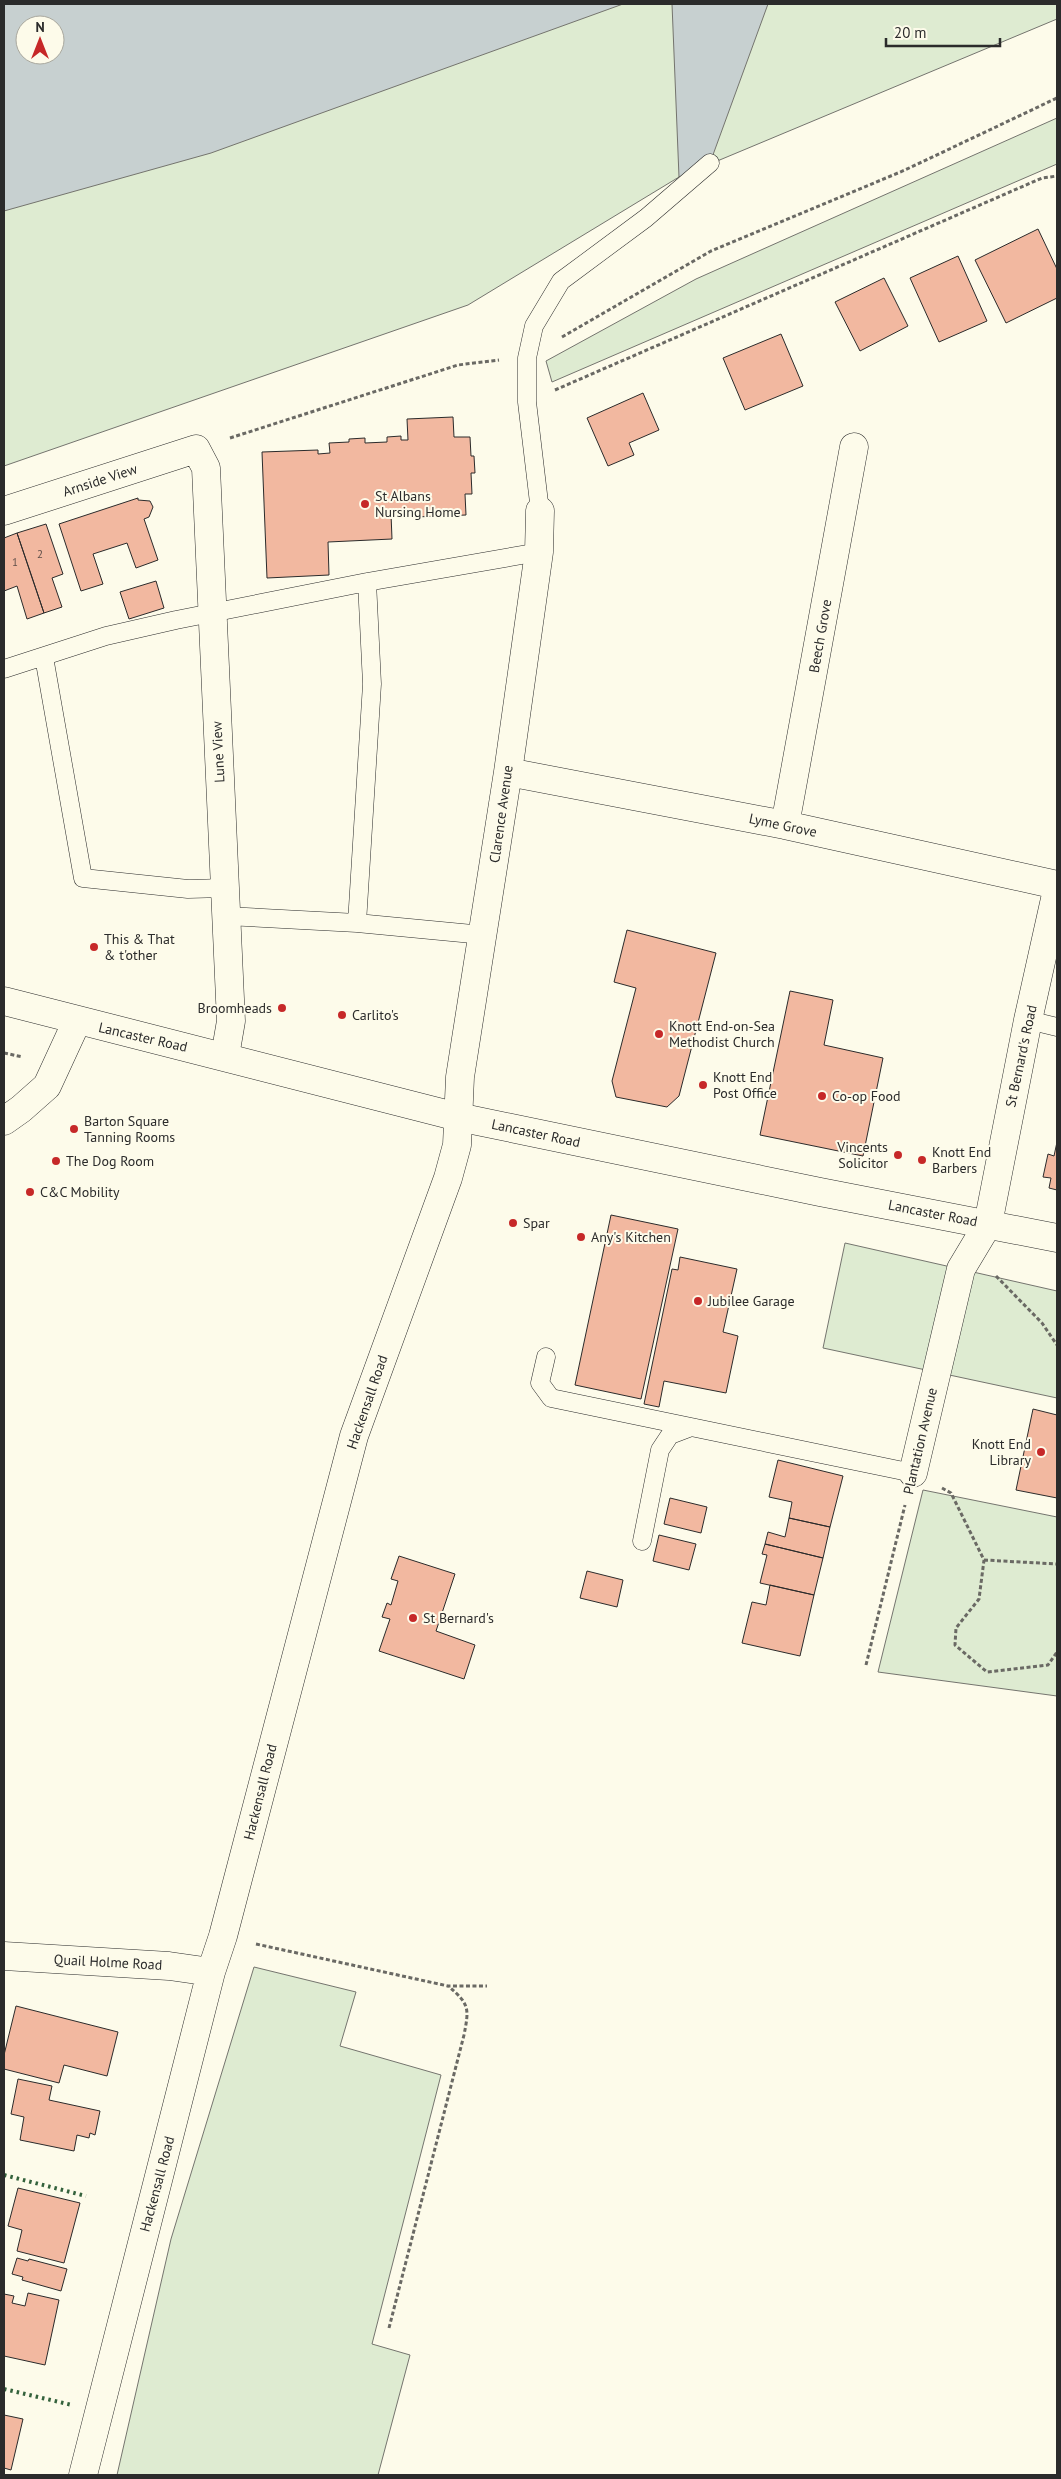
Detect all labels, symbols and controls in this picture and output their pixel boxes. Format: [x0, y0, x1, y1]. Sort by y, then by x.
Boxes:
north arrow [15, 15, 65, 65]
scale bar [886, 15, 1000, 47]
text: N [35, 18, 45, 36]
text: 20 m [894, 23, 927, 42]
street label: Arnside View [61, 459, 140, 500]
place label: St Albans Nursing Home [375, 487, 461, 521]
marker: St Albans Nursing Home [359, 498, 371, 510]
house number: 2 [37, 547, 43, 561]
house number: 1 [12, 555, 18, 569]
street label: Beech Grove [805, 598, 835, 674]
street label: Lune View [207, 720, 229, 783]
street label: Clarence Avenue [485, 764, 517, 864]
street label: Lyme Grove [747, 809, 819, 841]
place label: This & That & t'other [104, 930, 175, 964]
marker: This & That & t'other [88, 941, 100, 953]
place label: Broomheads [198, 999, 272, 1017]
marker: Broomheads [276, 1002, 288, 1014]
street label: St Bernard's Road [1001, 1003, 1041, 1109]
place label: Carlito's [352, 1006, 399, 1024]
marker: Carlito's [336, 1009, 348, 1021]
place label: Knott End-on-Sea Methodist Church [669, 1017, 775, 1051]
street label: Lancaster Road [97, 1018, 189, 1056]
marker: Knott End-on-Sea Methodist Church [653, 1028, 665, 1040]
place label: Knott End Post Office [713, 1068, 777, 1102]
marker: Knott End Post Office [697, 1079, 709, 1091]
place label: Co-op Food [832, 1087, 901, 1105]
marker: Co-op Food [816, 1090, 828, 1102]
place label: Barton Square Tanning Rooms [84, 1112, 175, 1146]
street label: Lancaster Road [490, 1115, 582, 1151]
marker: Barton Square Tanning Rooms [68, 1123, 80, 1135]
place label: Vincents Solicitor [836, 1138, 888, 1172]
place label: Knott End Barbers [932, 1143, 991, 1177]
marker: Vincents Solicitor [892, 1149, 904, 1161]
place label: The Dog Room [66, 1152, 154, 1170]
marker: Knott End Barbers [916, 1154, 928, 1166]
marker: The Dog Room [50, 1155, 62, 1167]
place label: C&C Mobility [40, 1183, 120, 1201]
marker: C&C Mobility [24, 1186, 36, 1198]
street label: Lancaster Road [887, 1196, 979, 1230]
place label: Spar [523, 1214, 550, 1232]
marker: Spar [507, 1217, 519, 1229]
place label: Any's Kitchen [591, 1228, 671, 1246]
marker: Any's Kitchen [575, 1231, 587, 1243]
place label: Jubilee Garage [707, 1292, 795, 1310]
marker: Jubilee Garage [692, 1295, 704, 1307]
street label: Hackensall Road [342, 1353, 392, 1451]
street label: Plantation Avenue [899, 1386, 941, 1496]
place label: Knott End Library [972, 1435, 1031, 1469]
marker: Knott End Library [1035, 1446, 1047, 1458]
place label: St Bernard's [423, 1609, 494, 1627]
marker: St Bernard's [407, 1612, 419, 1624]
street label: Hackensall Road [239, 1742, 281, 1842]
street label: Quail Holme Road [53, 1950, 163, 1974]
street label: Hackensall Road [136, 2134, 178, 2234]

